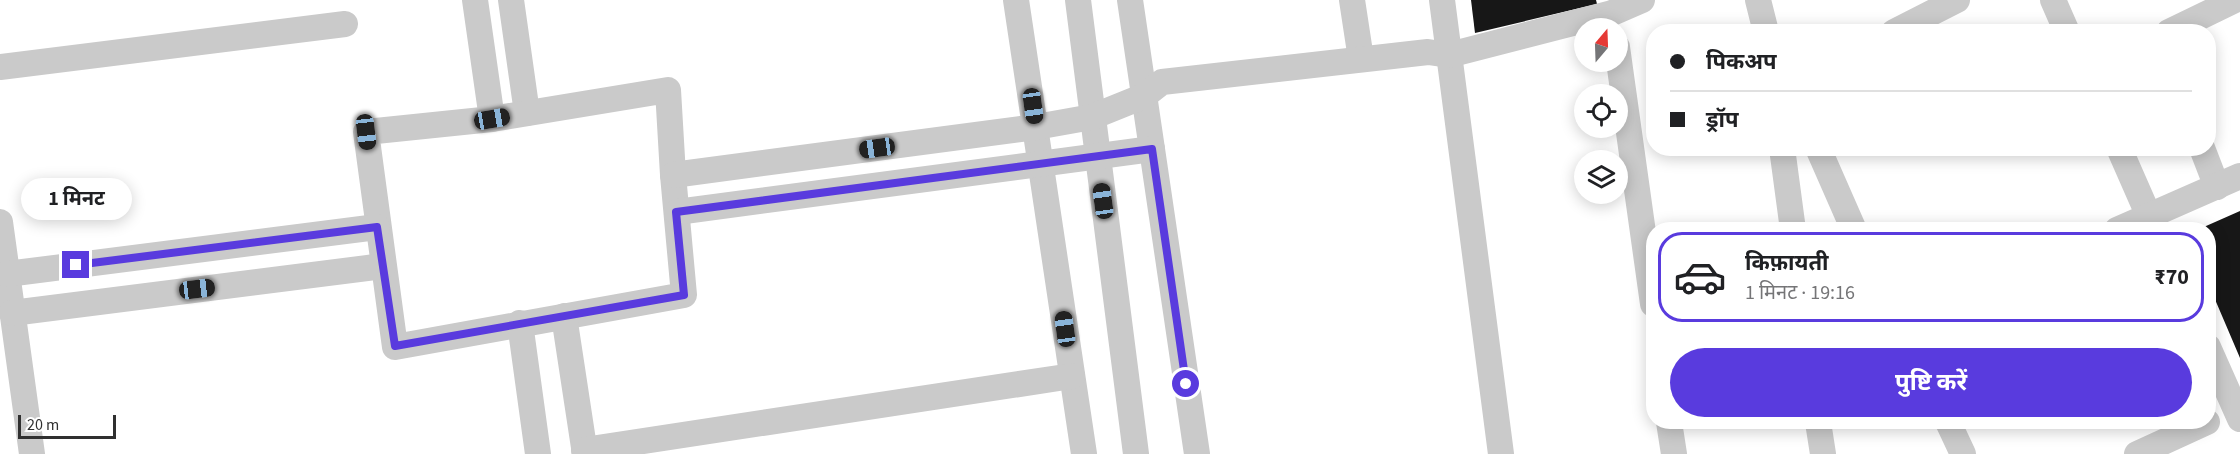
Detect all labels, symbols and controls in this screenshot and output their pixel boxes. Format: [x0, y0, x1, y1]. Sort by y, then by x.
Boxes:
north arrow [1574, 18, 1628, 72]
map controls [1574, 18, 1628, 204]
text: पिकअप [1706, 46, 1777, 78]
button: locate [1574, 84, 1628, 138]
car [1022, 87, 1044, 125]
text: ड्रॉप [1706, 104, 1739, 136]
car [473, 107, 511, 131]
car [355, 113, 377, 151]
car [858, 137, 896, 159]
button: layers [1574, 150, 1628, 204]
callout: 1 मिनट [20, 178, 132, 220]
car [1092, 182, 1114, 220]
text: 1 मिनट [48, 185, 105, 213]
text: किफ़ायती [1745, 247, 1829, 279]
icon: car [1673, 250, 1727, 304]
route end [62, 251, 89, 278]
text: ₹70 [2154, 261, 2189, 293]
car [178, 278, 216, 300]
text: 1 मिनट · 19:16 [1745, 279, 1855, 307]
car [1054, 310, 1076, 348]
button: पुष्टि करें [1670, 348, 2192, 417]
route start [1172, 370, 1199, 397]
scale bar [18, 412, 116, 440]
text: 20 m [27, 414, 59, 436]

